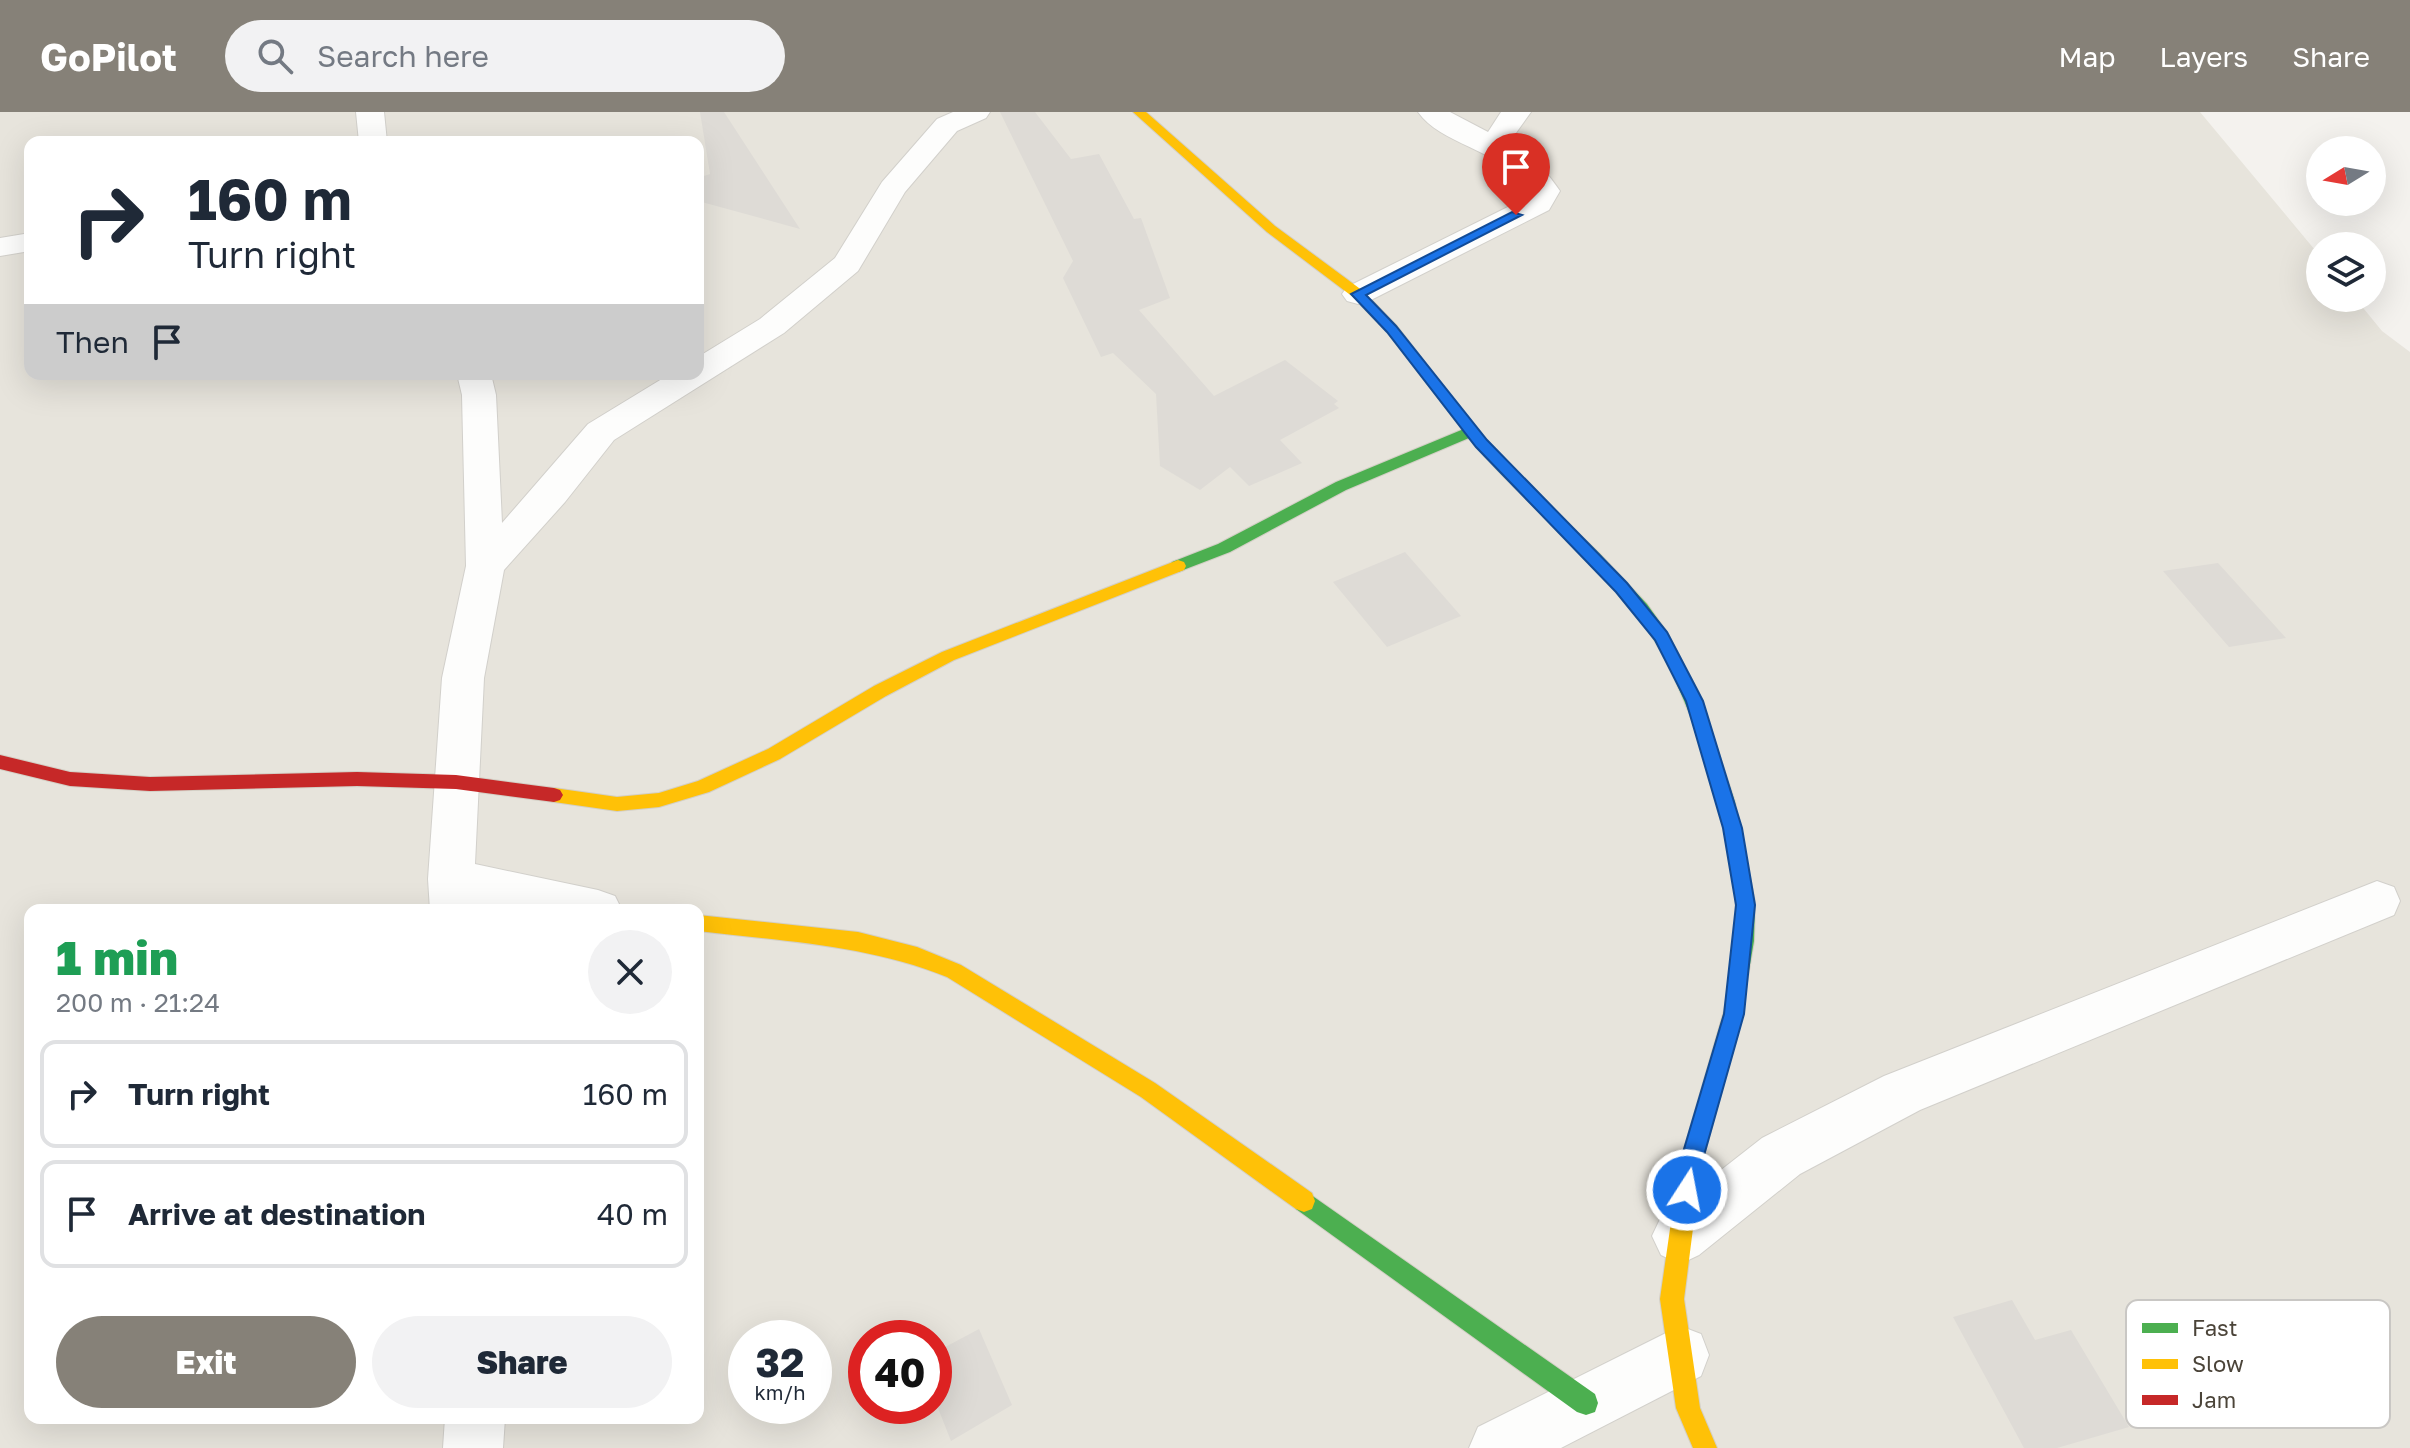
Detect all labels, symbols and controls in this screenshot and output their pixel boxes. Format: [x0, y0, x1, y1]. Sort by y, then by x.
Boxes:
search box [225, 20, 785, 92]
text: GoPilot [40, 34, 177, 79]
icon: search [253, 34, 297, 78]
text: Search here [317, 38, 489, 74]
text: Map [2058, 40, 2116, 73]
text: Layers [2160, 40, 2248, 73]
text: Share [2292, 40, 2370, 73]
pin [1482, 133, 1550, 215]
north arrow [2306, 136, 2386, 216]
map controls [2306, 136, 2386, 312]
icon: arrive [1494, 145, 1538, 189]
text: 160 m [188, 165, 352, 232]
icon: right [56, 168, 160, 272]
button: layers [2306, 232, 2386, 312]
text: Turn right [188, 233, 356, 276]
icon: arrive [145, 320, 189, 364]
text: Then [56, 324, 129, 360]
text: 1 min [56, 928, 178, 986]
button: close [588, 930, 672, 1014]
text: 200 m · 21:24 [56, 987, 220, 1018]
icon: right [60, 1072, 104, 1116]
text: Turn right [128, 1076, 270, 1112]
text: 160 m [583, 1076, 668, 1112]
position arrow [1645, 1148, 1729, 1232]
icon: arrive [60, 1192, 104, 1236]
text: Arrive at destination [128, 1196, 425, 1232]
text: 40 m [597, 1196, 668, 1232]
legend [2126, 1300, 2390, 1428]
text: Fast [2192, 1314, 2238, 1341]
button: Exit [56, 1316, 356, 1408]
button: Share [372, 1316, 672, 1408]
speed limit sign: 40 [848, 1320, 952, 1424]
text: 32 [756, 1338, 804, 1386]
text: Slow [2192, 1350, 2244, 1377]
text: km/h [755, 1380, 805, 1404]
text: Jam [2192, 1386, 2236, 1413]

